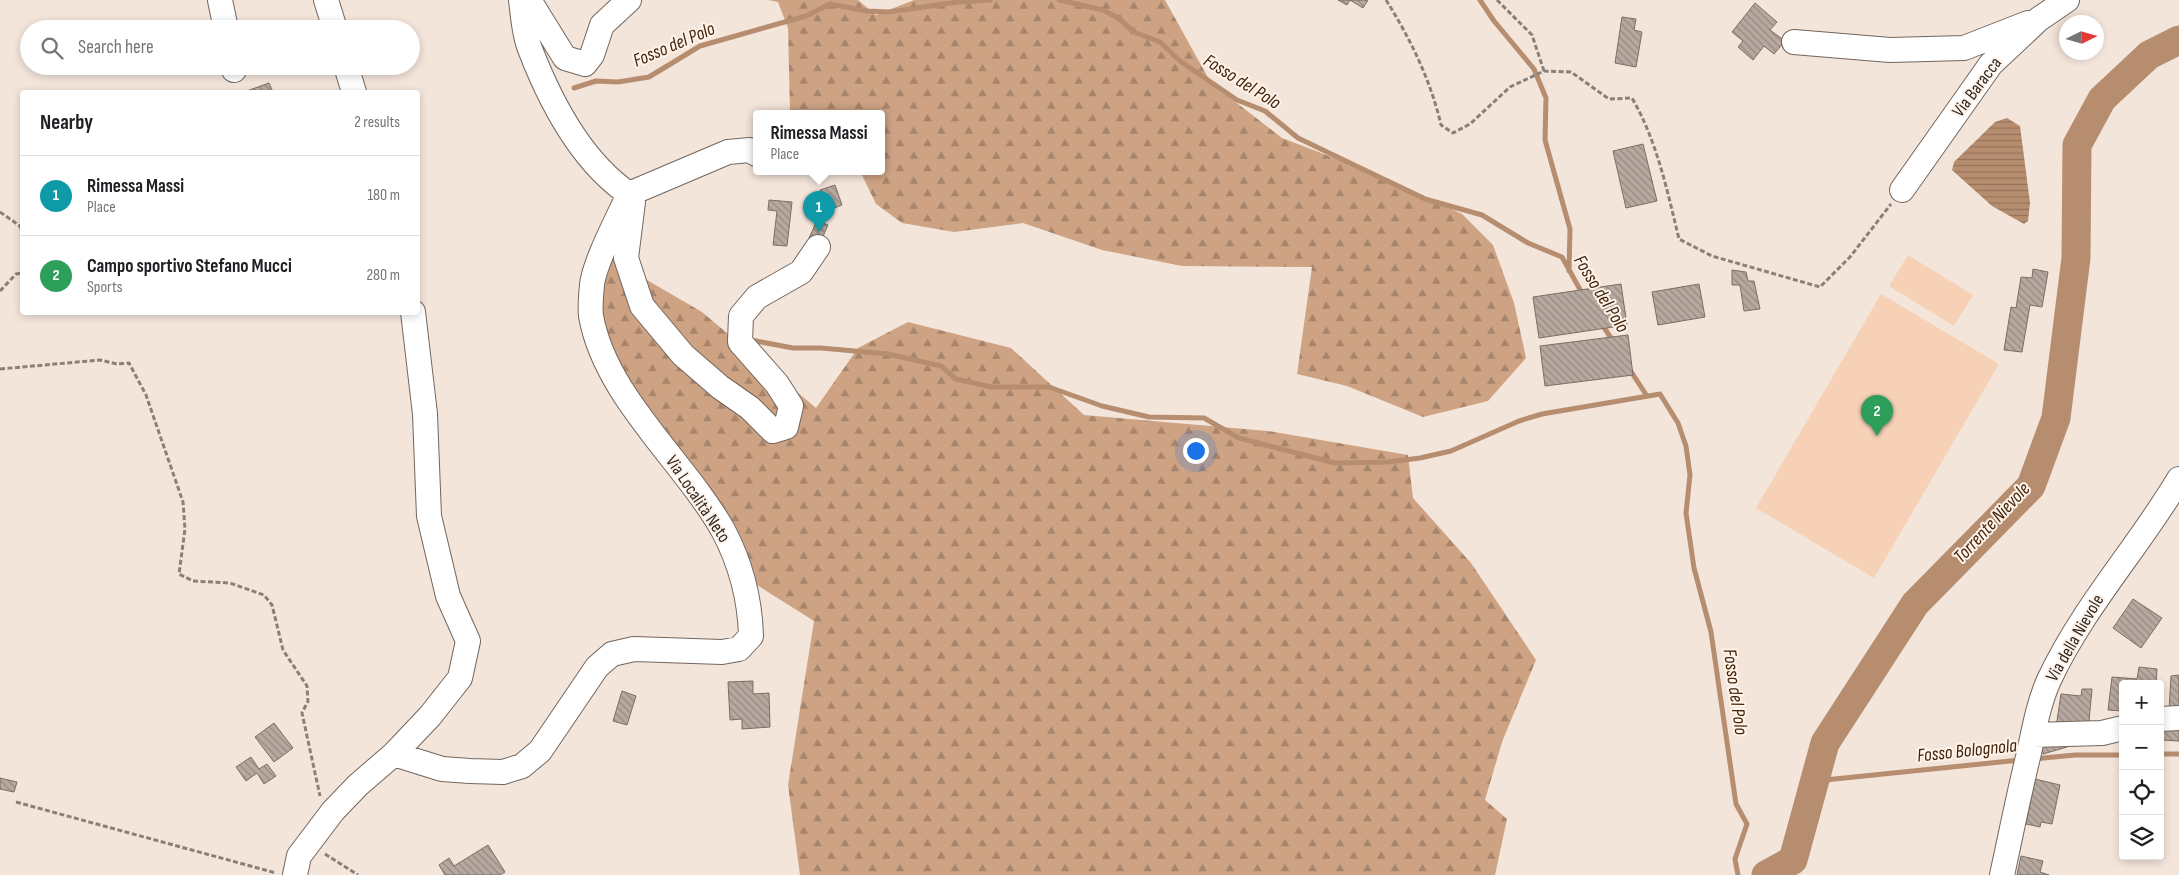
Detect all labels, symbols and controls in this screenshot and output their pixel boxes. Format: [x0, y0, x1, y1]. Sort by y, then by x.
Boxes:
north arrow [2059, 15, 2104, 60]
water label: Fosso del Polo [630, 17, 719, 73]
search box [20, 20, 420, 75]
icon: search [38, 34, 66, 62]
text: Search here [78, 36, 154, 59]
water label: Fosso del Polo [1199, 49, 1285, 115]
street label: Via Baracca [1948, 53, 2006, 121]
text: Nearby [40, 110, 93, 135]
popup [753, 110, 885, 175]
text: 2 results [354, 113, 400, 132]
text: Rimessa Massi [770, 122, 868, 145]
text: Place [770, 145, 799, 164]
text: Rimessa Massi [87, 175, 184, 198]
text: 1 [53, 186, 59, 205]
text: 180 m [367, 186, 400, 205]
pin: 1 [803, 191, 835, 232]
text: Place [87, 198, 116, 217]
water label: Fosso del Polo [1568, 251, 1634, 337]
text: Campo sportivo Stefano Mucci [87, 255, 292, 278]
text: 2 [52, 266, 60, 285]
text: 280 m [366, 266, 400, 285]
text: Sports [87, 278, 122, 297]
pin: 2 [1861, 395, 1893, 436]
your location [1183, 438, 1209, 464]
street label: Via Località Neto [661, 451, 735, 547]
water label: Torrente Nievole [1949, 478, 2035, 568]
street label: Via della Nievole [2042, 591, 2108, 685]
water label: Fosso del Polo [1718, 647, 1752, 737]
map controls [2119, 680, 2164, 860]
button: + [2119, 680, 2164, 725]
button: − [2119, 725, 2164, 770]
water label: Fosso Bolognola [1916, 734, 2018, 768]
button: locate [2119, 770, 2164, 815]
button: layers [2119, 815, 2164, 860]

